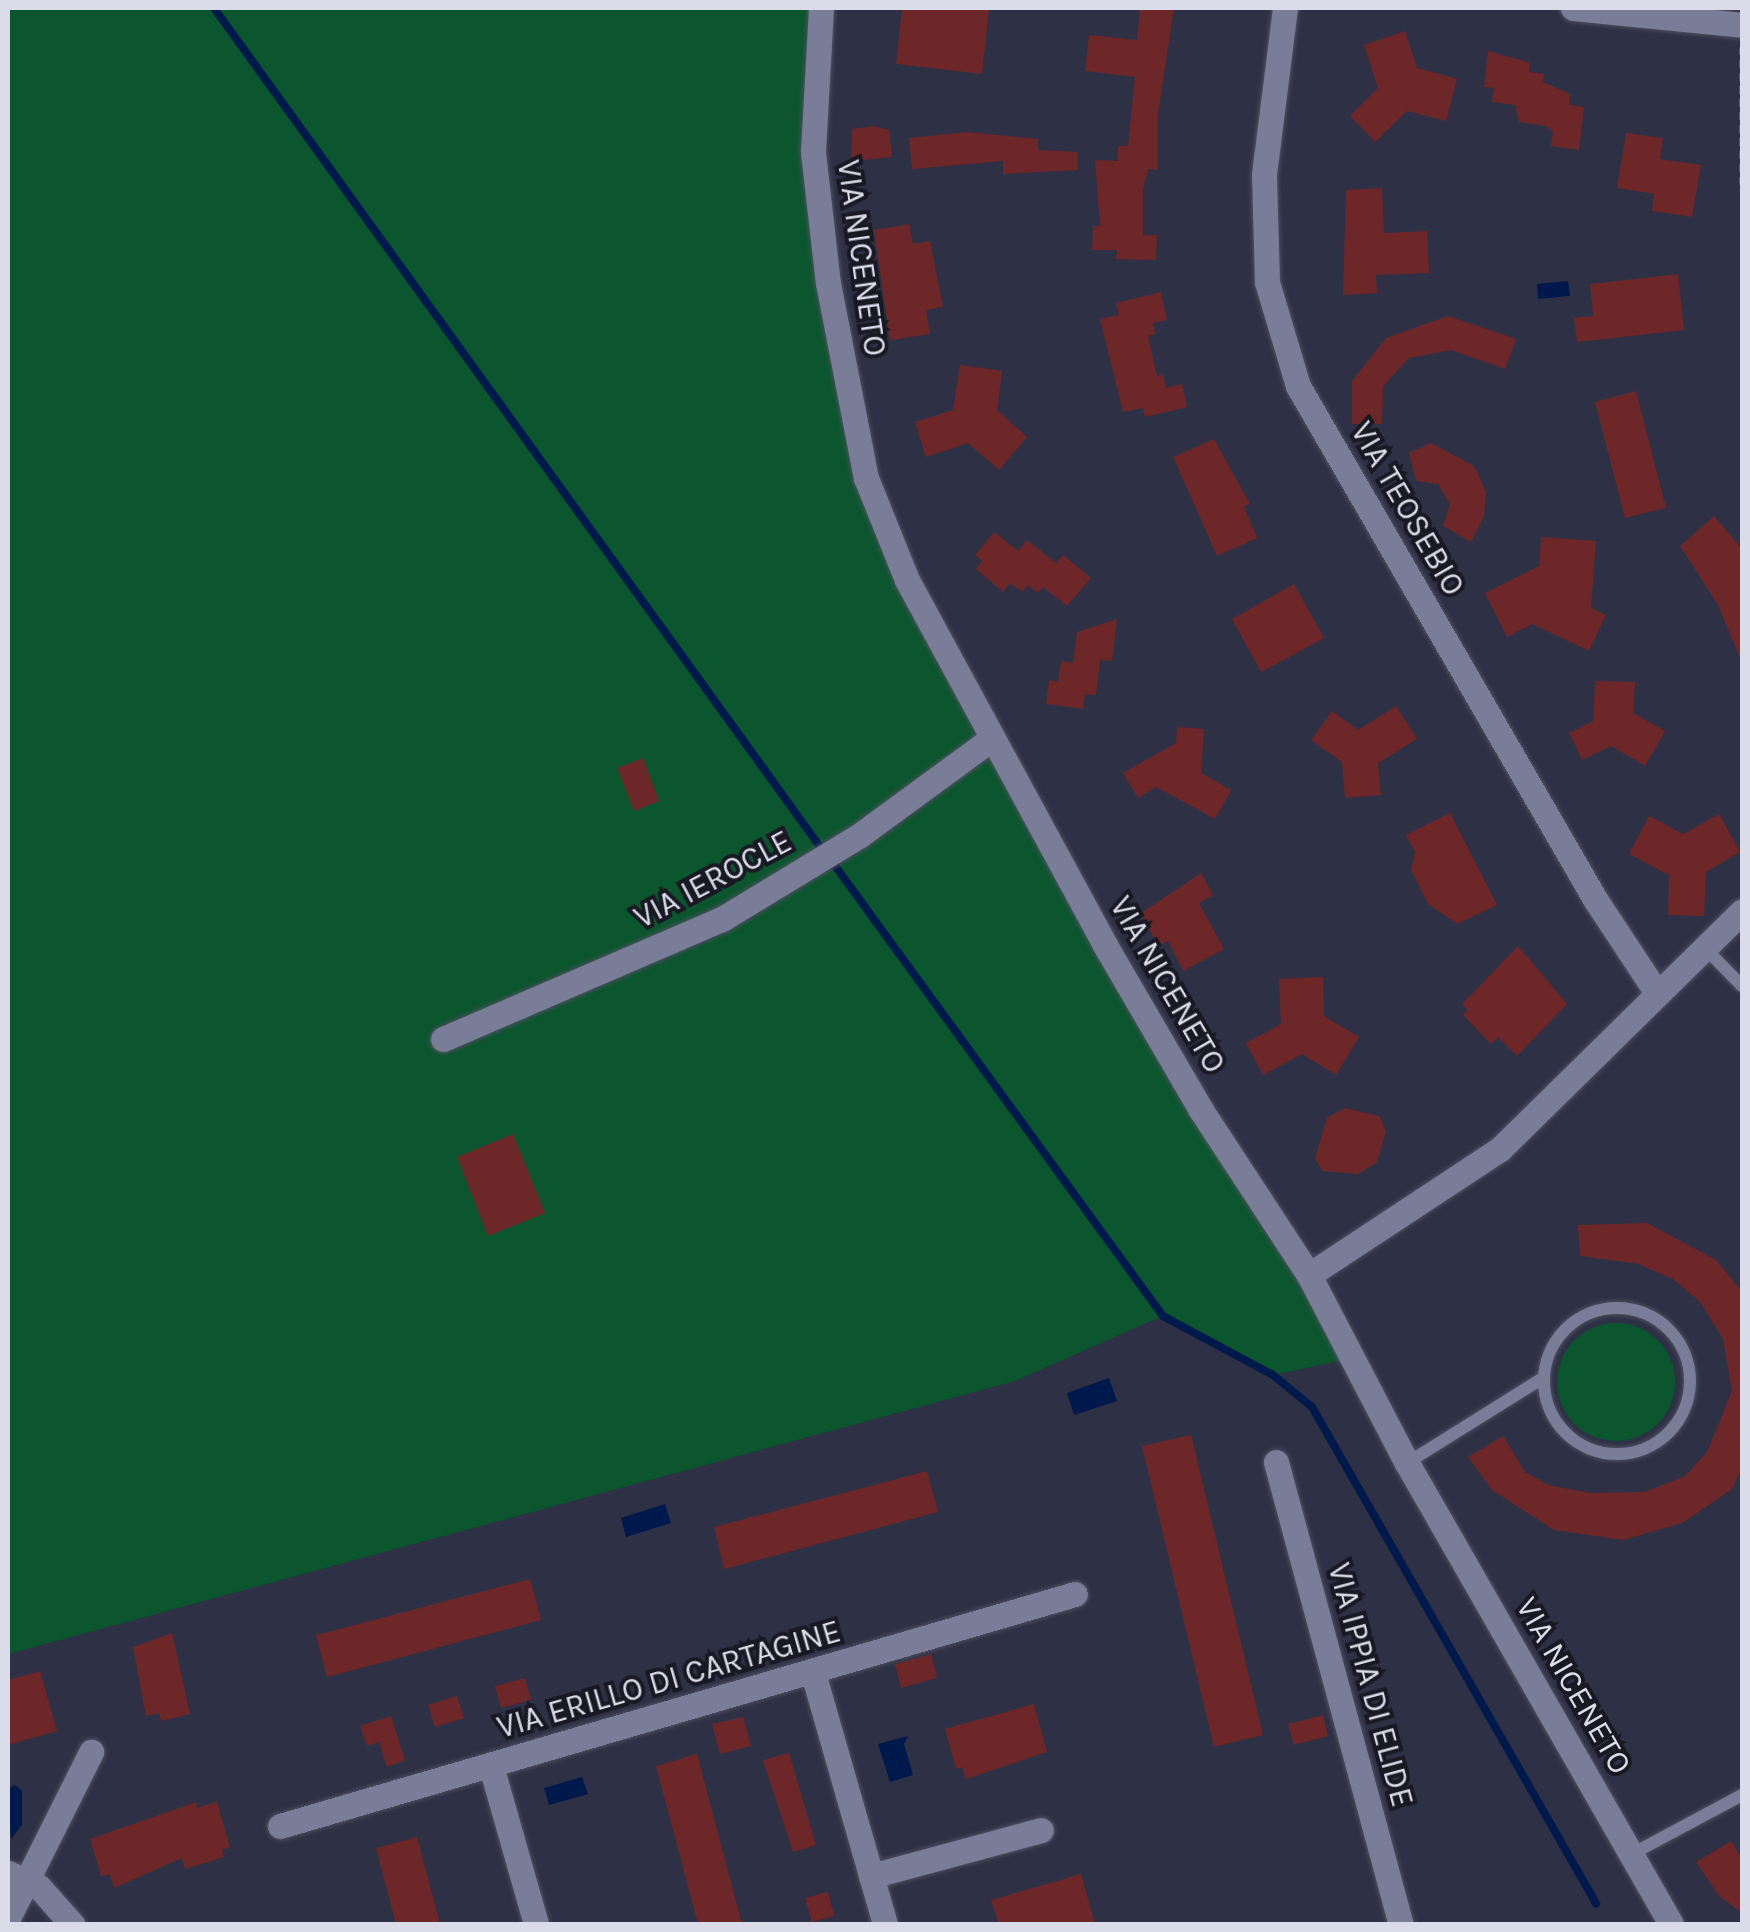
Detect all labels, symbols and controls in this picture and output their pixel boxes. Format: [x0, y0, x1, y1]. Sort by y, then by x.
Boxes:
street label: VIA NICENETO [828, 157, 894, 359]
street label: VIA TEOSEBIO [1342, 415, 1472, 603]
street label: VIA IEROCLE [628, 823, 798, 937]
street label: VIA NICENETO [1101, 890, 1233, 1080]
street label: VIA IPPIA DI ELIDE [1319, 1559, 1421, 1811]
street label: VIA NICENETO [1507, 1591, 1639, 1781]
street label: VIA ERILLO DI CARTAGINE [493, 1613, 845, 1747]

